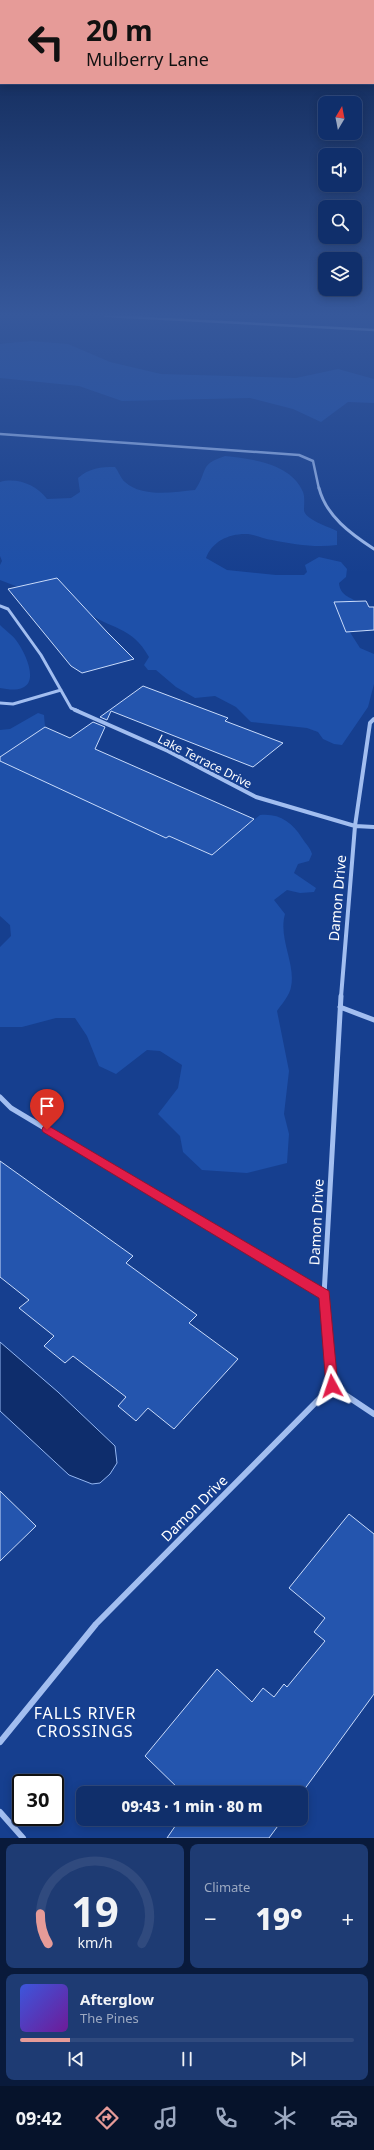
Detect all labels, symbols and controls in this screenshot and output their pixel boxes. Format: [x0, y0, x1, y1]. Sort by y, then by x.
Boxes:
text: 20 m [86, 11, 153, 49]
icon: left [20, 16, 72, 68]
text: Mulberry Lane [86, 47, 209, 71]
north arrow [318, 96, 362, 140]
map controls [318, 96, 362, 296]
button: sound [318, 148, 362, 192]
button: search [318, 200, 362, 244]
button: layers [318, 252, 362, 296]
street label: Lake Terrace Drive [155, 730, 255, 792]
street label: Damon Drive [324, 854, 350, 942]
pin [30, 1089, 64, 1130]
icon: arrive [36, 1095, 58, 1117]
street label: Damon Drive [304, 1178, 328, 1266]
position arrow [311, 1365, 353, 1407]
street label: Damon Drive [157, 1471, 231, 1545]
district label: FALLS RIVER CROSSINGS [34, 1702, 136, 1742]
speed limit sign: 30 [12, 1774, 64, 1826]
text: 09:43 · 1 min · 80 m [121, 1796, 263, 1816]
text: Climate [204, 1878, 250, 1896]
text: 19 [71, 1883, 119, 1939]
text: 19° [255, 1898, 303, 1939]
text: − [204, 1903, 217, 1933]
text: + [341, 1903, 354, 1933]
text: km/h [77, 1933, 113, 1952]
text: Afterglow [80, 1989, 154, 2009]
text: The Pines [80, 2009, 139, 2027]
icon: previous [65, 2048, 87, 2070]
icon: pause [176, 2048, 198, 2070]
icon: next [287, 2048, 309, 2070]
icon: directions [93, 2104, 121, 2132]
icon: music [152, 2104, 180, 2132]
icon: phone [212, 2104, 240, 2132]
icon: climate [271, 2104, 299, 2132]
icon: car [330, 2104, 358, 2132]
text: 09:42 [16, 2106, 62, 2130]

